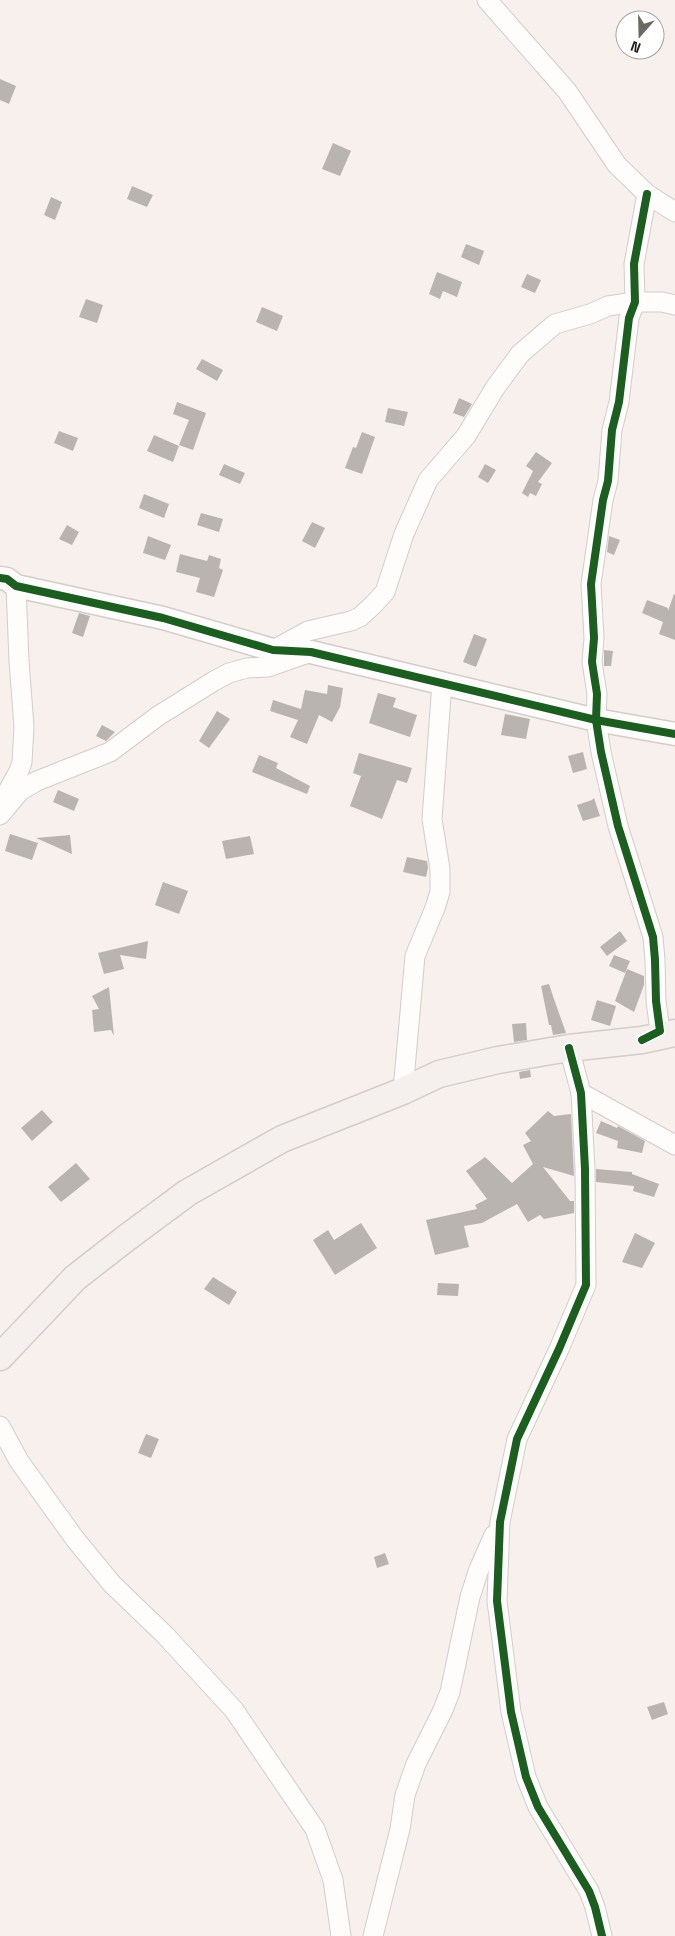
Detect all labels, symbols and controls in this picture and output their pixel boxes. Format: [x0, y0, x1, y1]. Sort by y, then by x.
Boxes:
north arrow [615, 10, 665, 60]
text: N [628, 37, 643, 57]

